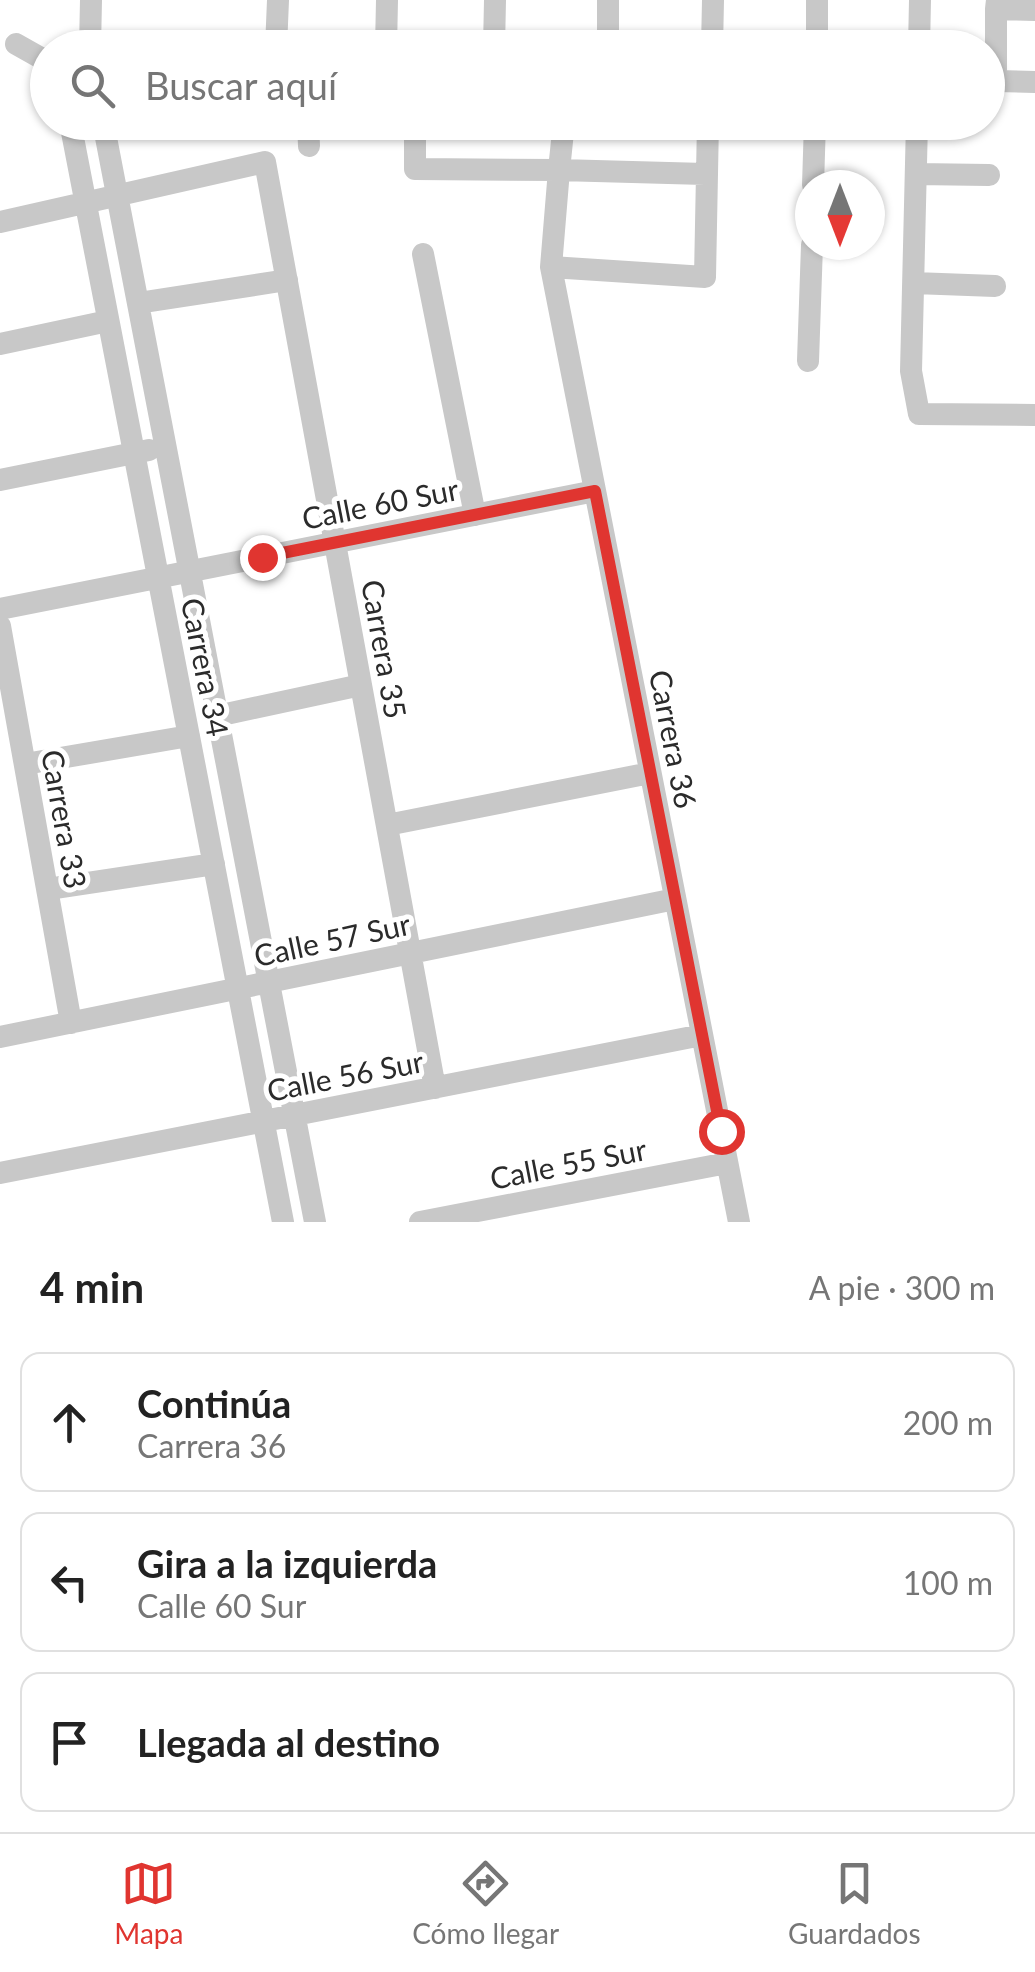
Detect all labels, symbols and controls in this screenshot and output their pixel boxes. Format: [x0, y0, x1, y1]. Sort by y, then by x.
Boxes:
search box [30, 30, 1005, 140]
icon: search [65, 58, 120, 113]
text: Buscar aquí [145, 62, 337, 108]
north arrow [795, 170, 885, 260]
street label: Calle 60 Sur [299, 470, 461, 536]
route end [240, 535, 286, 581]
street label: Carrera 35 [355, 577, 415, 721]
street label: Carrera 34 [175, 595, 237, 739]
street label: Carrera 36 [643, 667, 705, 811]
street label: Carrera 33 [35, 747, 95, 891]
street label: Calle 57 Sur [251, 905, 413, 973]
street label: Calle 56 Sur [264, 1042, 426, 1108]
route start [699, 1109, 745, 1155]
street label: Calle 55 Sur [487, 1130, 649, 1196]
text: 4 min [40, 1262, 144, 1312]
text: A pie · 300 m [809, 1268, 995, 1307]
text: Continúa [137, 1380, 291, 1426]
icon: ahead [42, 1395, 97, 1450]
text: 200 m [903, 1403, 993, 1442]
text: Carrera 36 [137, 1426, 286, 1465]
text: Gira a la izquierda [137, 1540, 437, 1586]
icon: left [42, 1555, 97, 1610]
text: 100 m [903, 1563, 993, 1602]
text: Calle 60 Sur [137, 1586, 306, 1625]
icon: arrive [42, 1715, 97, 1770]
text: Llegada al destino [137, 1719, 440, 1765]
tab: Mapa [114, 1856, 183, 1950]
tab: Cómo llegar [412, 1856, 559, 1950]
tab: Guardados [788, 1856, 921, 1950]

